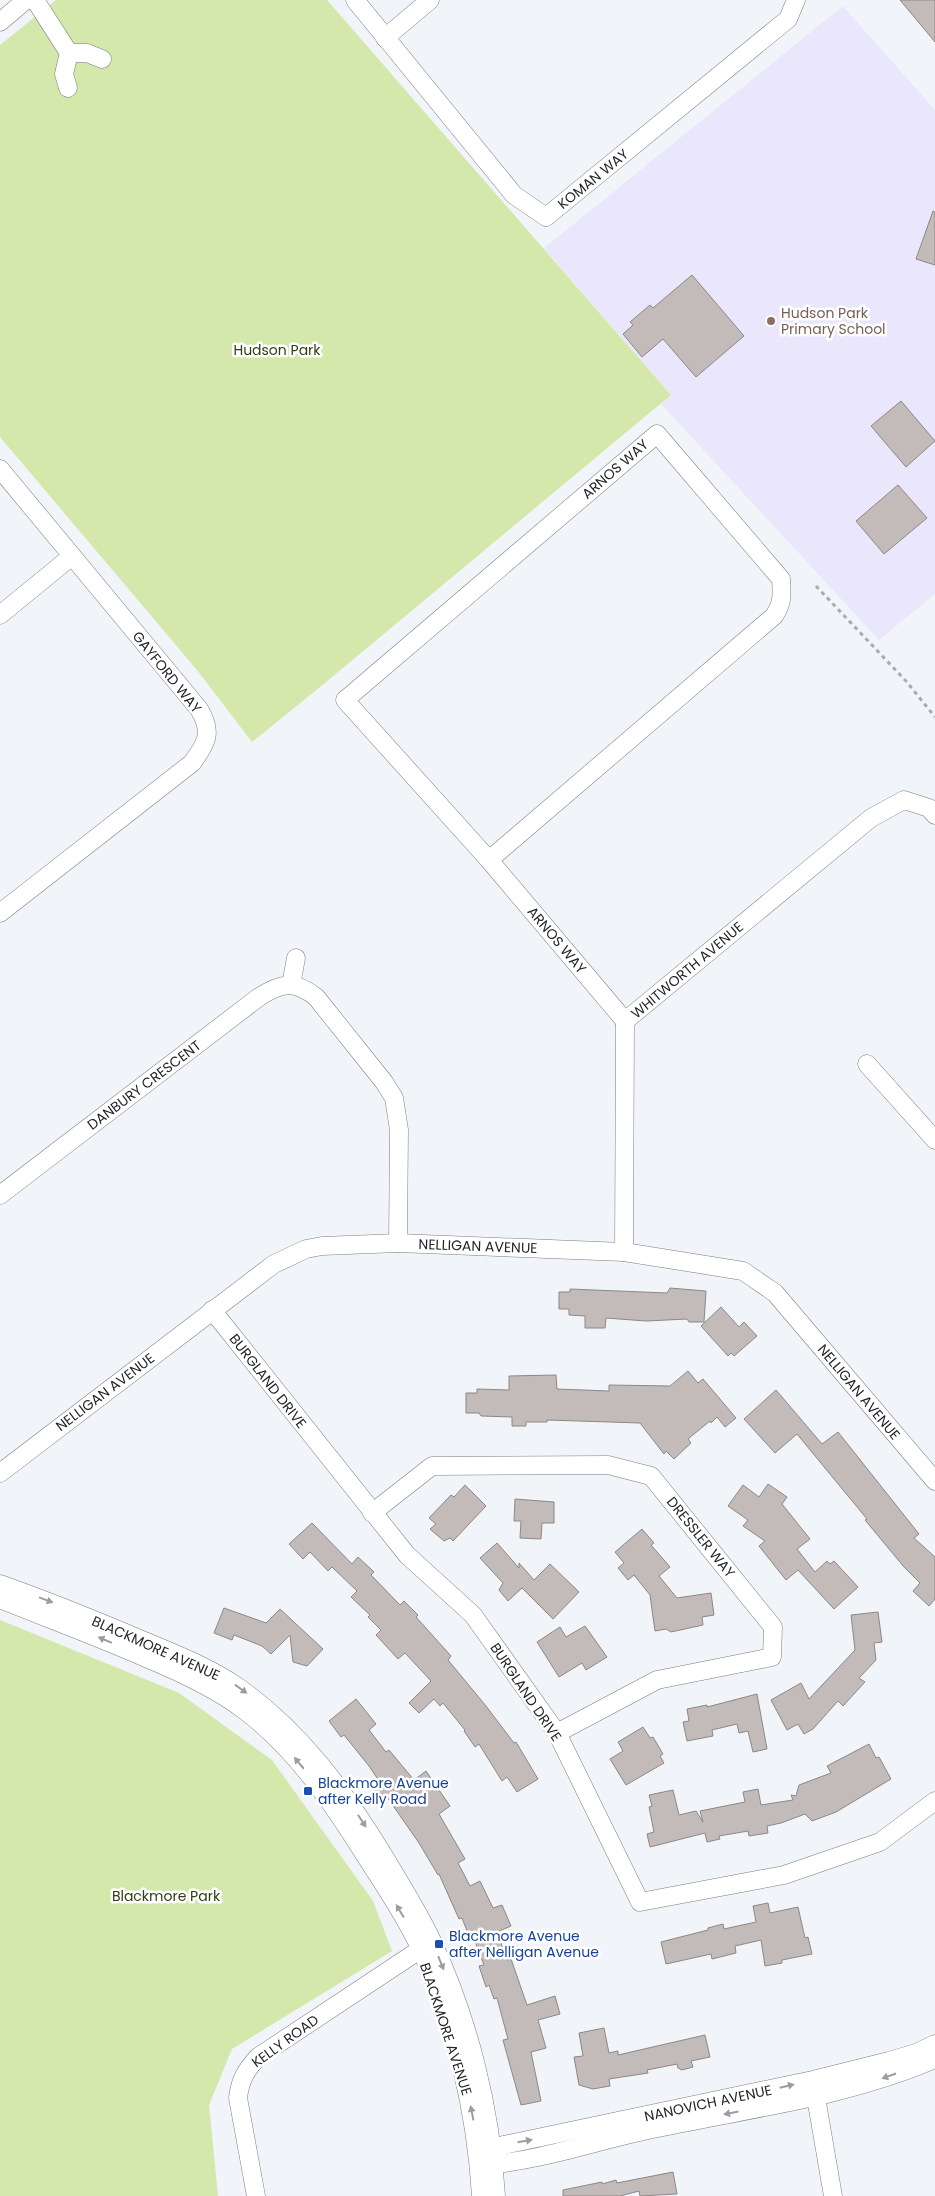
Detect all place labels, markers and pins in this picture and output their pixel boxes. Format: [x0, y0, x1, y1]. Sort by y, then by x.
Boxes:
place label: Hudson Park Primary School [781, 303, 886, 339]
marker: Hudson Park Primary School [765, 315, 777, 327]
place label: Blackmore Avenue after Kelly Road [318, 1773, 449, 1809]
marker: Blackmore Avenue after Kelly Road [302, 1785, 314, 1797]
place label: Blackmore Avenue after Nelligan Avenue [449, 1926, 599, 1962]
marker: Blackmore Avenue after Nelligan Avenue [433, 1938, 445, 1950]

